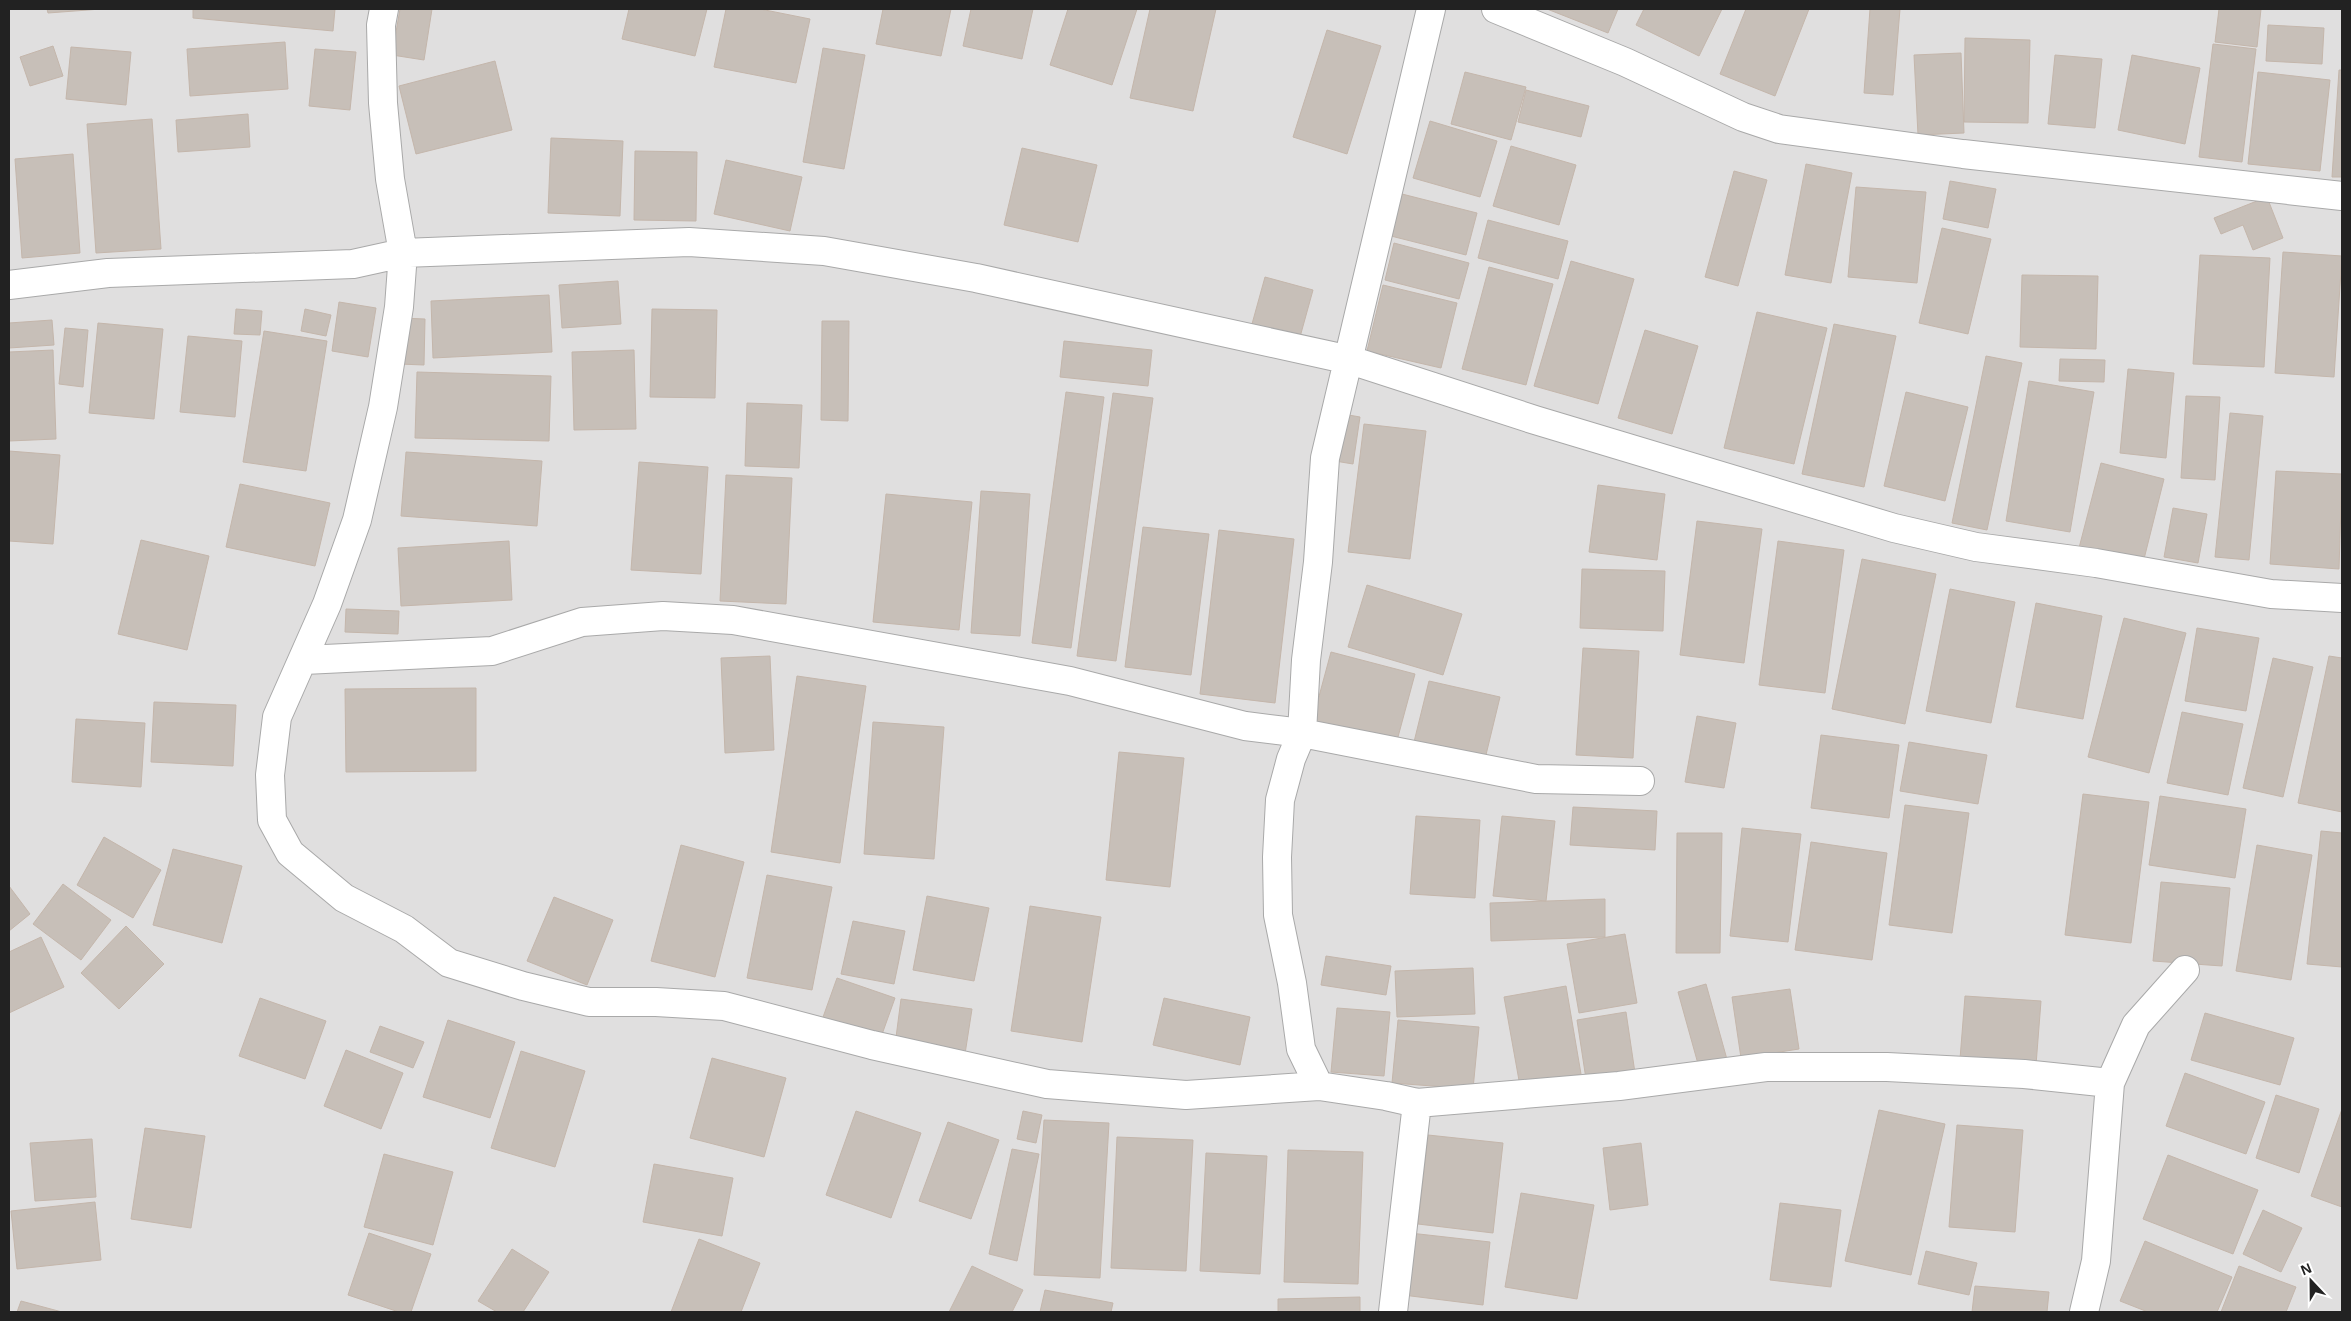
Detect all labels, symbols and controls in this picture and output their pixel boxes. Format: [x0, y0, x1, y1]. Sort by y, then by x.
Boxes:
north arrow [2286, 1256, 2336, 1306]
text: N [2298, 1260, 2314, 1278]

